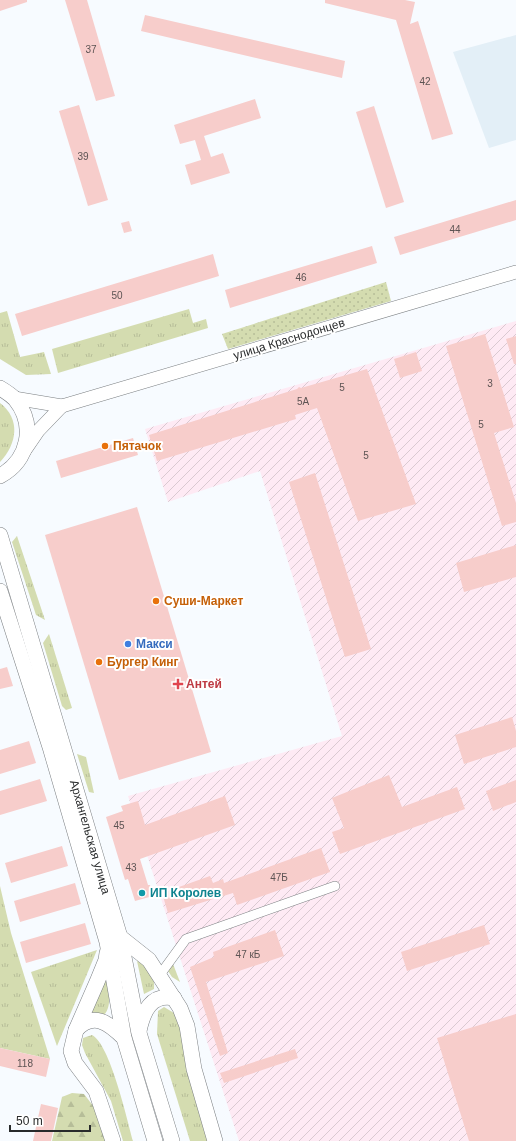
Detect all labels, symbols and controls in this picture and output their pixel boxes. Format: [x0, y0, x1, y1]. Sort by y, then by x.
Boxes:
house number: 37 [85, 44, 97, 55]
house number: 42 [419, 76, 431, 87]
house number: 39 [77, 151, 89, 162]
house number: 44 [449, 224, 461, 235]
house number: 46 [295, 272, 307, 283]
house number: 50 [111, 290, 123, 301]
street label: улица Краснодонцев [232, 315, 346, 363]
house number: 3 [487, 378, 493, 389]
house number: 5 [339, 382, 345, 393]
house number: 5А [297, 396, 309, 407]
house number: 5 [478, 419, 484, 430]
place label: Пятачок [113, 439, 162, 453]
marker: Пятачок [100, 441, 110, 451]
house number: 5 [363, 450, 369, 461]
place label: Суши-Маркет [164, 594, 243, 608]
marker: Суши-Маркет [151, 596, 161, 606]
place label: Макси [136, 637, 173, 651]
marker: Макси [123, 639, 133, 649]
place label: Бургер Кинг [107, 655, 179, 669]
marker: Бургер Кинг [94, 657, 104, 667]
place label: Антей [186, 677, 222, 691]
marker: Антей [173, 679, 183, 689]
street label: Архангельская улица [67, 778, 113, 896]
house number: 45 [113, 820, 125, 831]
house number: 43 [125, 862, 137, 873]
house number: 47Б [270, 872, 288, 883]
place label: ИП Королев [150, 886, 221, 900]
marker: ИП Королев [137, 888, 147, 898]
house number: 47 кБ [236, 949, 261, 960]
house number: 118 [17, 1058, 33, 1069]
scale bar [10, 1107, 90, 1133]
text: 50 m [16, 1114, 43, 1128]

